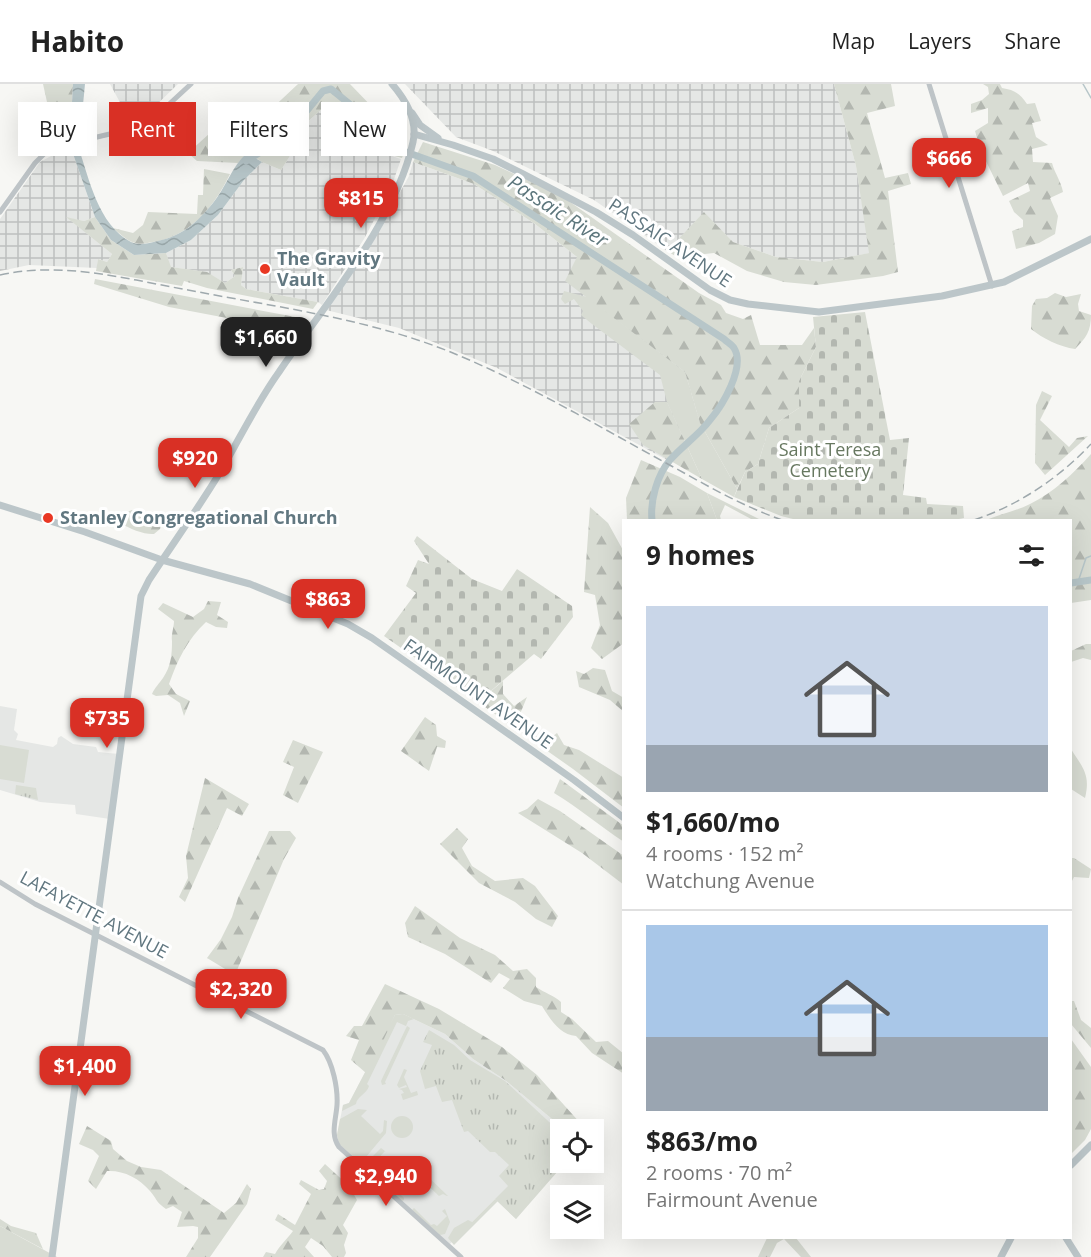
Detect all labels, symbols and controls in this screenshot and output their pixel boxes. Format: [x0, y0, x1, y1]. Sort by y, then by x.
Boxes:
text: Habito [30, 22, 124, 60]
text: Map [832, 27, 875, 55]
text: Layers [908, 27, 972, 55]
text: Share [1005, 27, 1061, 55]
chip: Buy [18, 102, 97, 156]
chip: Rent [109, 102, 196, 156]
chip: Filters [208, 102, 309, 156]
chip: New [321, 102, 407, 156]
pin: $666 [913, 138, 985, 189]
text: $666 [926, 144, 972, 171]
water label: Passaic River [503, 168, 614, 254]
pin: $815 [325, 178, 397, 229]
text: $815 [338, 184, 384, 211]
street label: PASSAIC AVENUE [605, 192, 737, 292]
place label: The Gravity Vault [277, 246, 381, 291]
marker: The Gravity Vault [258, 262, 272, 276]
pin: $1,660 [217, 317, 315, 368]
text: $1,660 [235, 323, 297, 350]
park label: Saint Teresa Cemetery [779, 437, 881, 482]
pin: $920 [159, 438, 231, 489]
text: $920 [172, 444, 218, 471]
place label: Stanley Congregational Church [60, 505, 338, 529]
marker: Stanley Congregational Church [41, 511, 55, 525]
text: 9 homes [646, 537, 755, 573]
icon: filters [1015, 539, 1048, 572]
pin: $863 [292, 579, 364, 630]
text: $863 [305, 585, 351, 612]
street label: FAIRMOUNT AVENUE [399, 633, 558, 754]
icon: home [793, 645, 901, 753]
pin: $735 [71, 698, 143, 749]
text: $735 [84, 704, 130, 731]
text: $1,660/mo [646, 804, 780, 840]
text: 4 rooms · 152 m² [646, 840, 804, 867]
street label: LAFAYETTE AVENUE [16, 865, 173, 963]
text: Watchung Avenue [646, 867, 815, 894]
icon: home [793, 964, 901, 1072]
pin: $2,320 [192, 969, 290, 1020]
text: $2,320 [210, 975, 272, 1002]
pin: $1,400 [36, 1046, 134, 1097]
text: $1,400 [54, 1052, 116, 1079]
map controls [550, 1119, 604, 1239]
button: locate [550, 1119, 604, 1173]
text: $863/mo [646, 1123, 758, 1159]
pin: $2,940 [337, 1156, 435, 1207]
text: 2 rooms · 70 m² [646, 1159, 792, 1186]
text: $2,940 [355, 1162, 417, 1189]
button: layers [550, 1185, 604, 1239]
text: Fairmount Avenue [646, 1186, 818, 1213]

